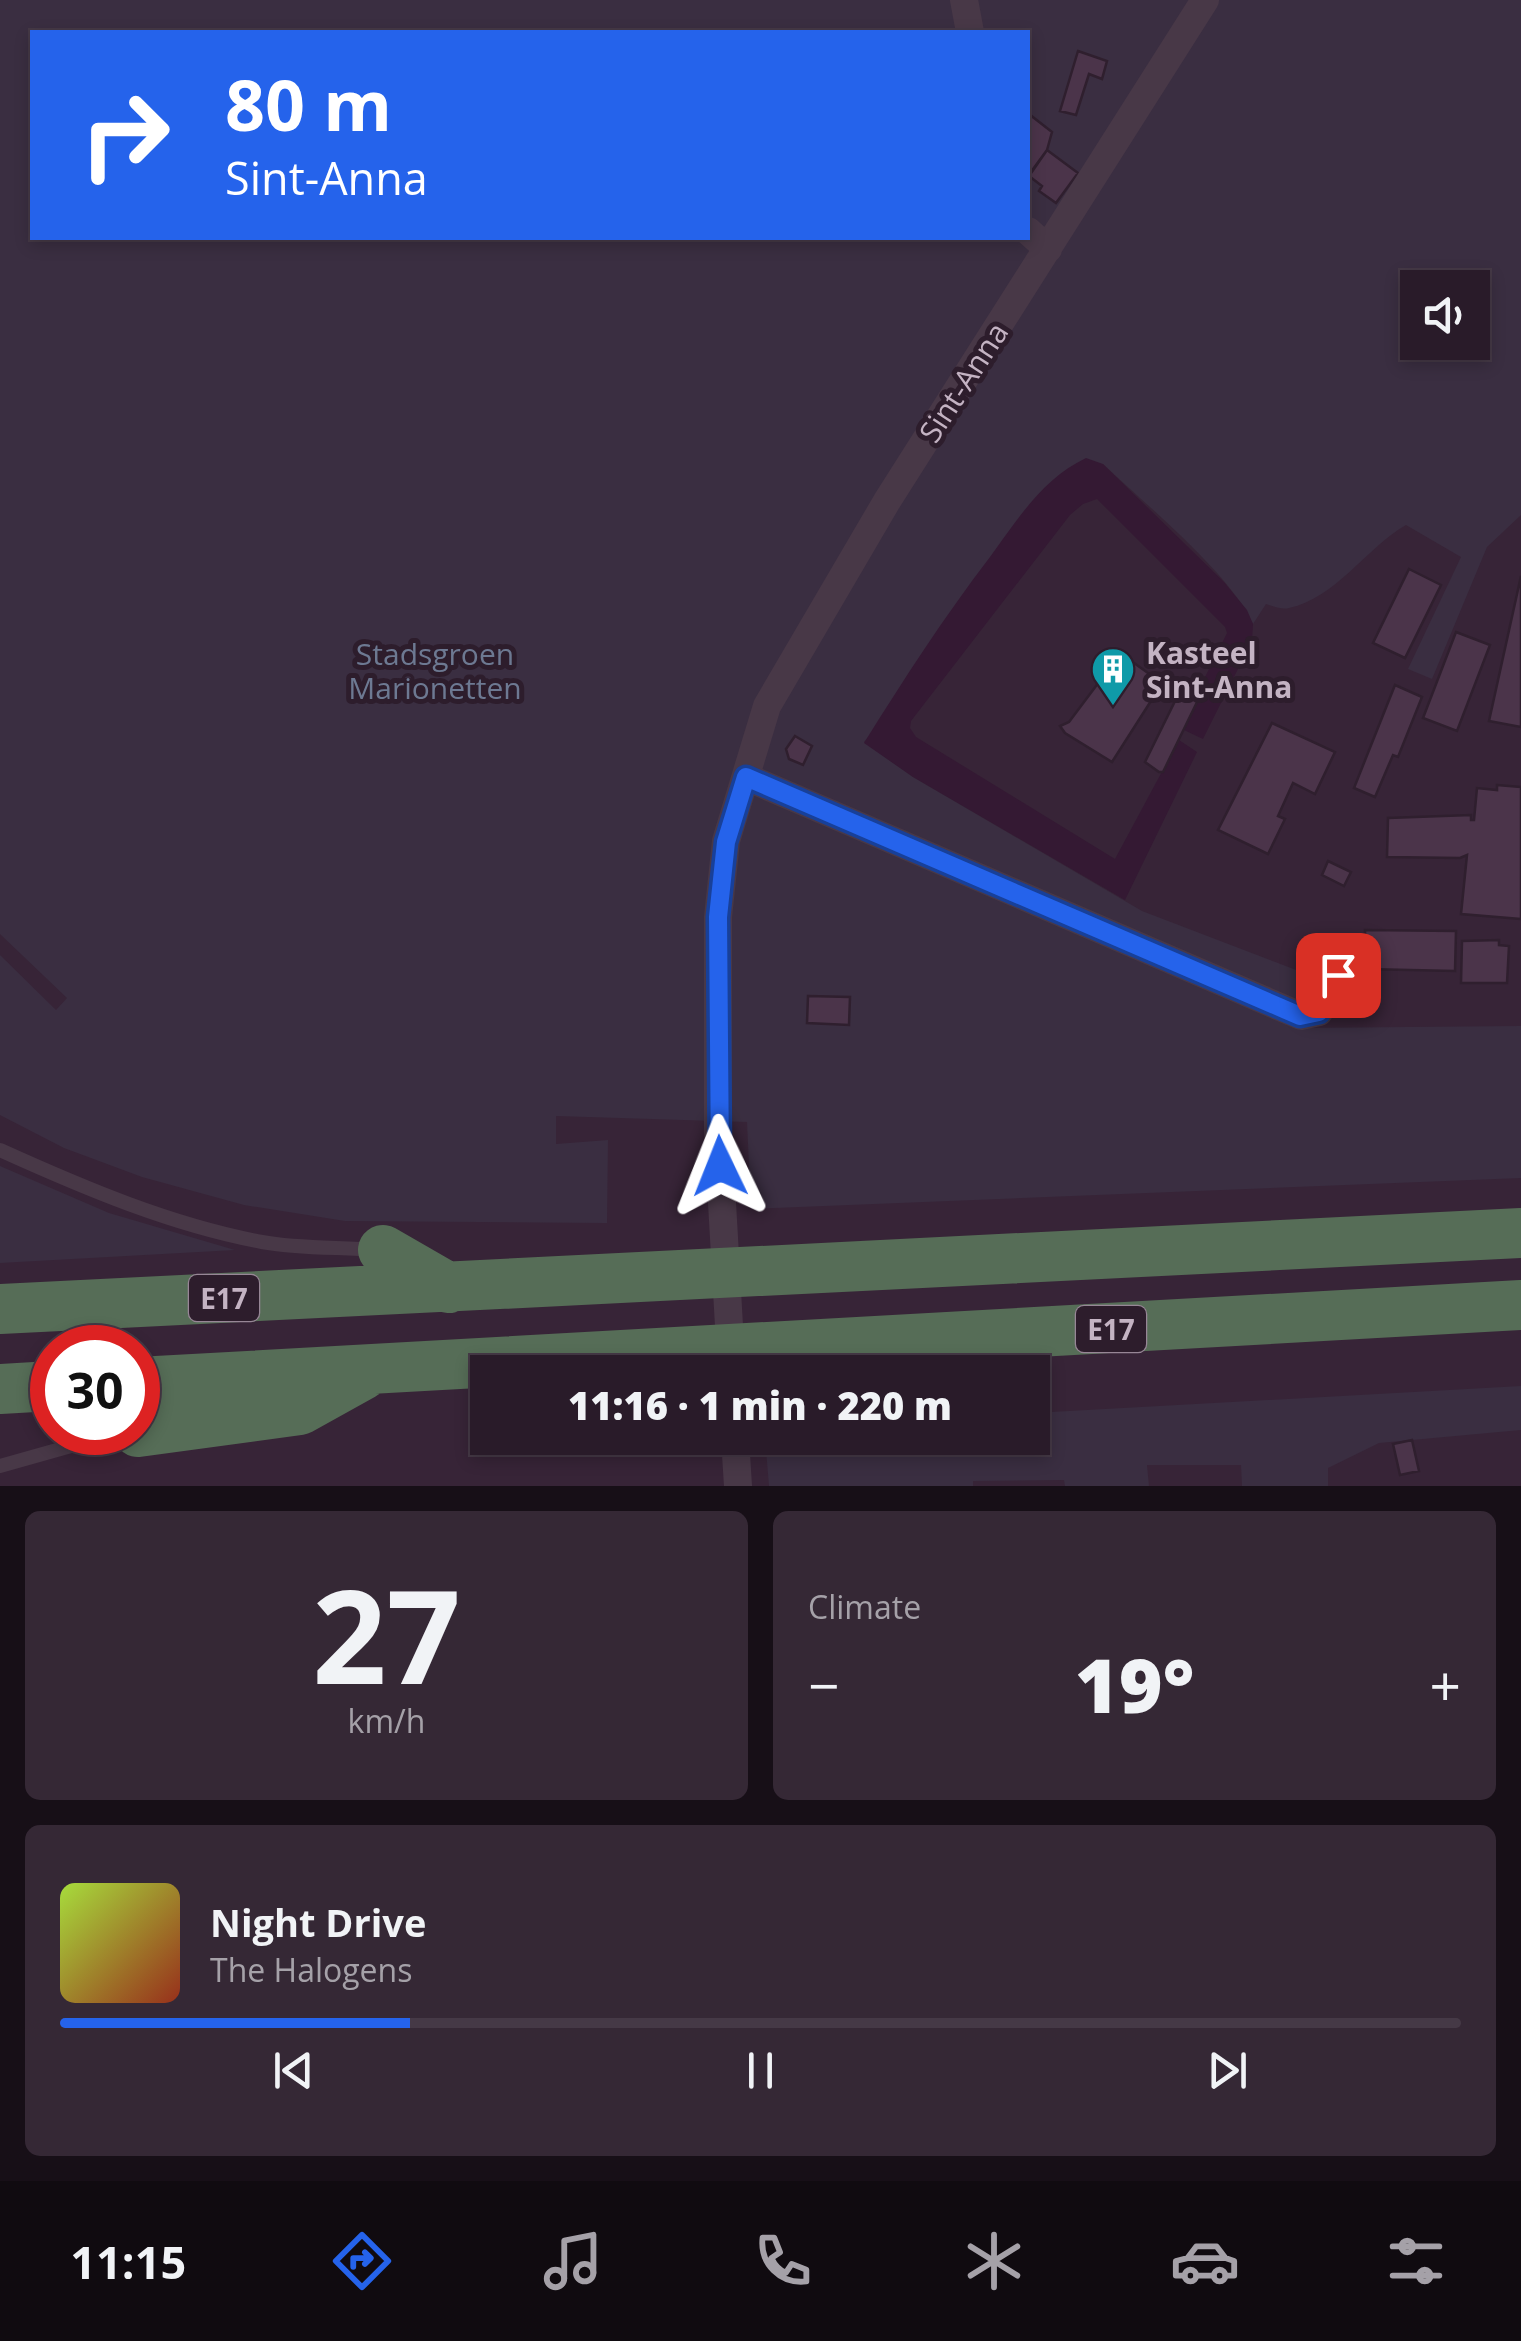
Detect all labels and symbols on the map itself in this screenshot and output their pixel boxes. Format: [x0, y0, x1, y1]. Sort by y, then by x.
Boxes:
street label: Sint-Anna [909, 314, 1017, 450]
place label: Kasteel Sint-Anna [1146, 632, 1292, 707]
park label: Stadsgroen Marionetten [348, 633, 522, 708]
building icon: Kasteel Sint-Anna [1090, 646, 1136, 707]
pin [1296, 933, 1381, 1018]
position arrow [668, 1114, 772, 1218]
road number: E17 [189, 1275, 259, 1321]
road number: E17 [1076, 1306, 1146, 1352]
speed limit sign: 30 [30, 1325, 160, 1455]

